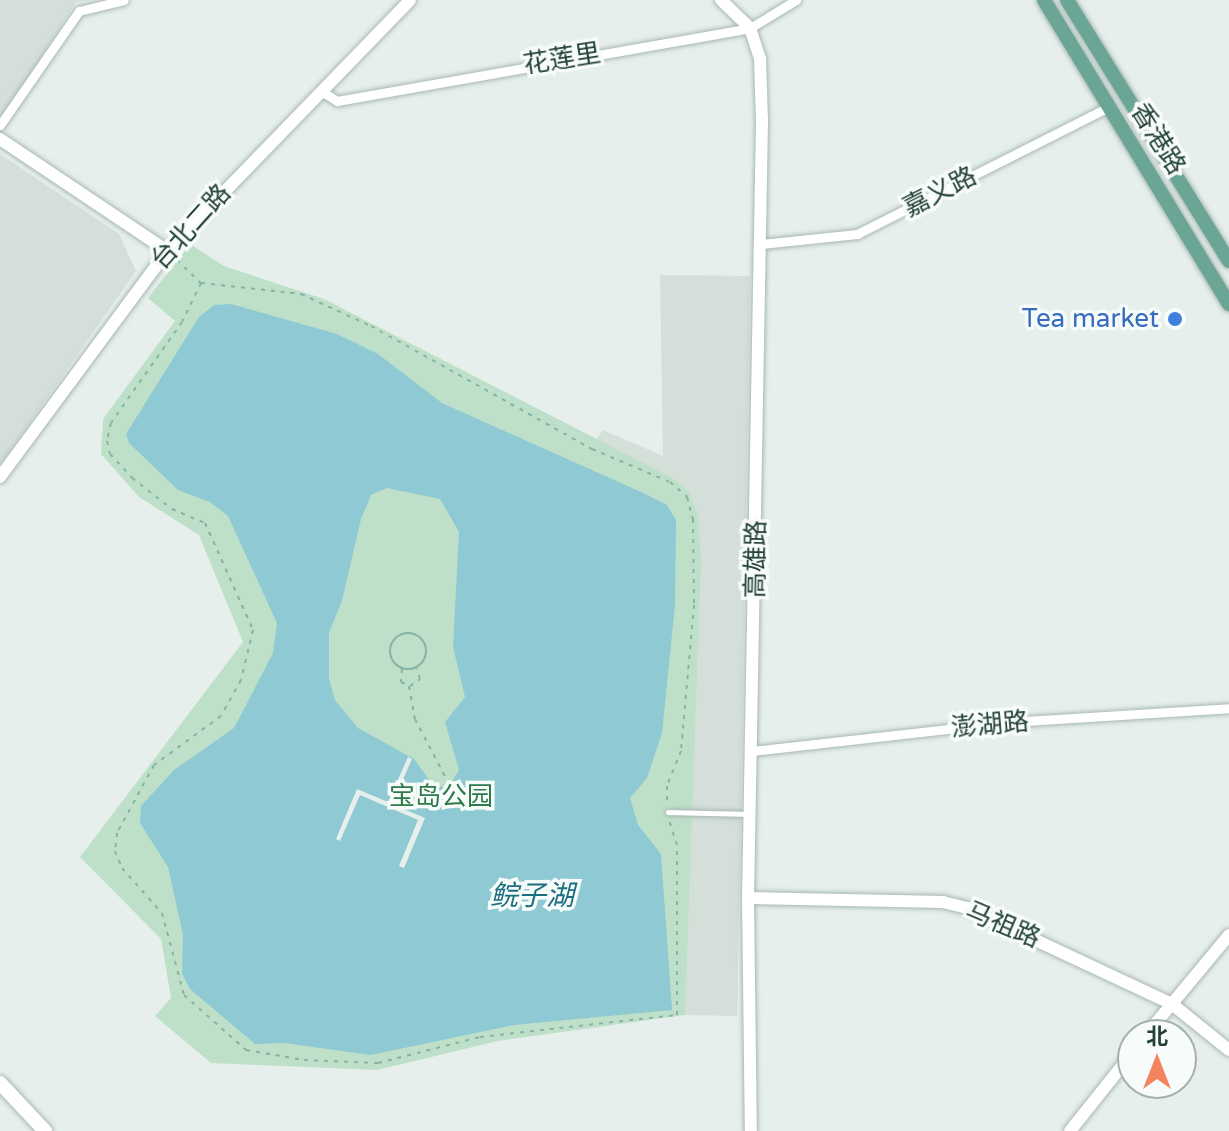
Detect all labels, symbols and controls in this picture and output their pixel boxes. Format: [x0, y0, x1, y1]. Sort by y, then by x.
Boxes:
street label: 花莲里 [521, 37, 603, 81]
street label: 香港路 [1124, 98, 1192, 180]
street label: 嘉义路 [898, 160, 982, 224]
street label: 台北二路 [145, 178, 237, 276]
place label: Tea market [1022, 303, 1159, 335]
marker: Tea market [1166, 310, 1184, 328]
street label: 高雄路 [740, 520, 772, 598]
street label: 澎湖路 [950, 706, 1030, 744]
park label: 宝岛公园 [389, 781, 493, 813]
water label: 鲩子湖 [490, 879, 574, 913]
street label: 马祖路 [961, 895, 1045, 955]
north arrow [1117, 1019, 1197, 1099]
text: 北 [1146, 1024, 1168, 1050]

